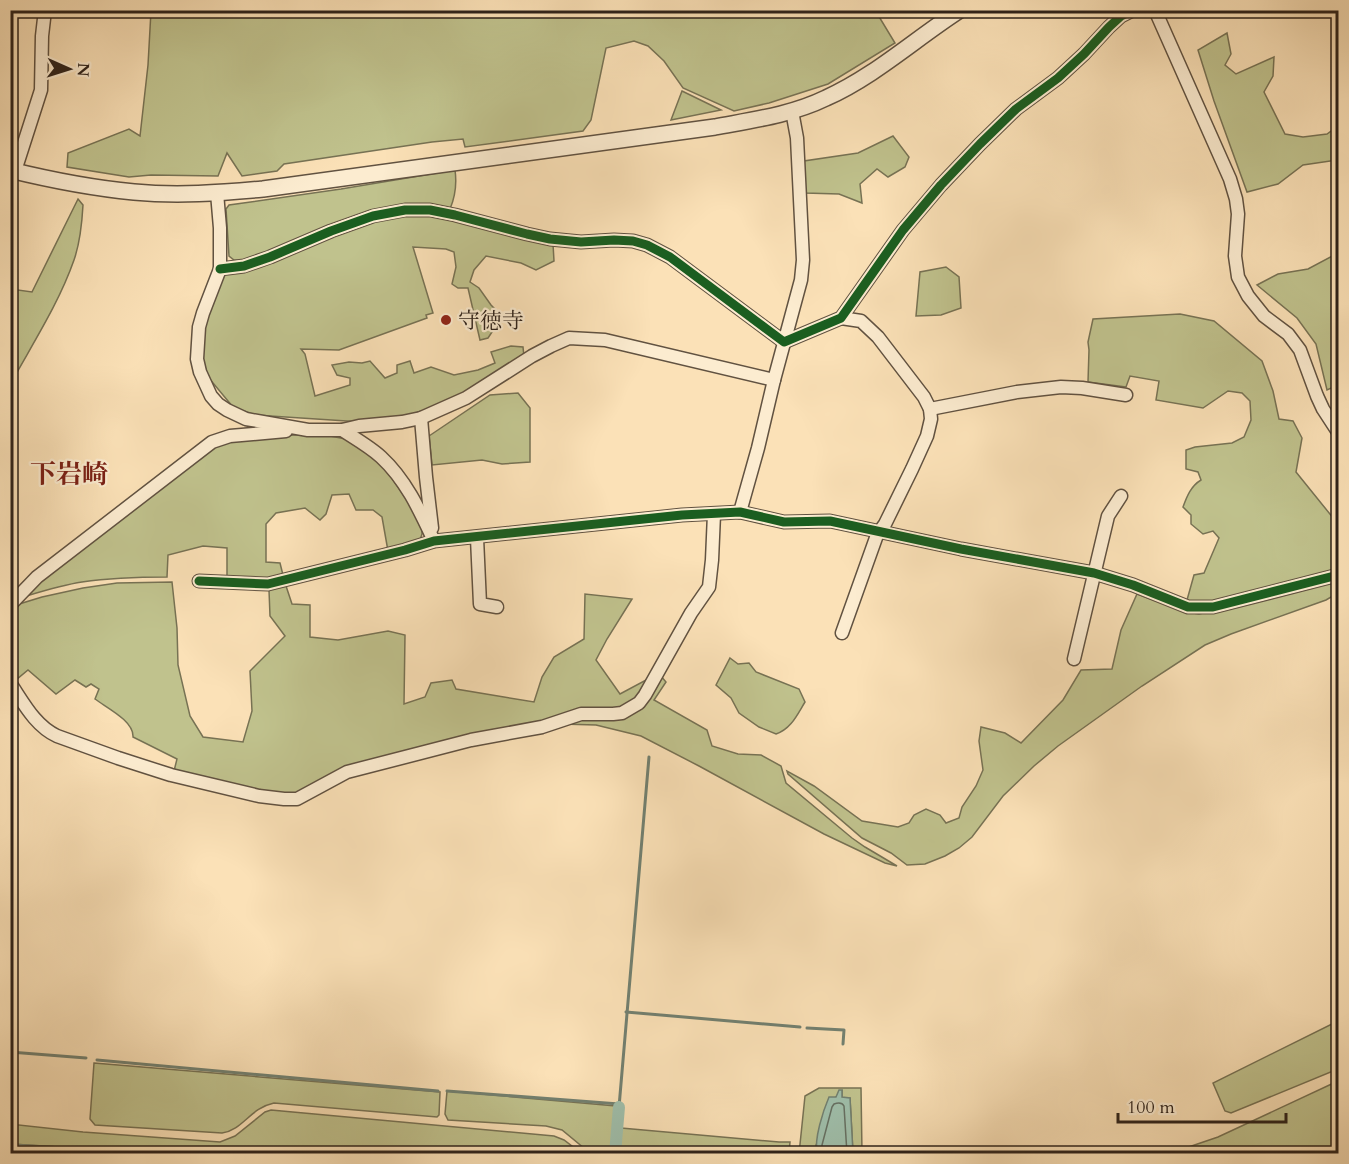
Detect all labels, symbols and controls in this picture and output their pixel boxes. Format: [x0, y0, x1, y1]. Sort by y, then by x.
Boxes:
north arrow [39, 39, 99, 99]
text: N [72, 62, 94, 77]
place label: 守徳寺 [458, 306, 524, 336]
marker: 守徳寺 [439, 313, 453, 327]
district label: 下岩崎 [30, 457, 108, 492]
scale bar [1118, 1086, 1286, 1124]
text: 100 m [1127, 1095, 1175, 1120]

